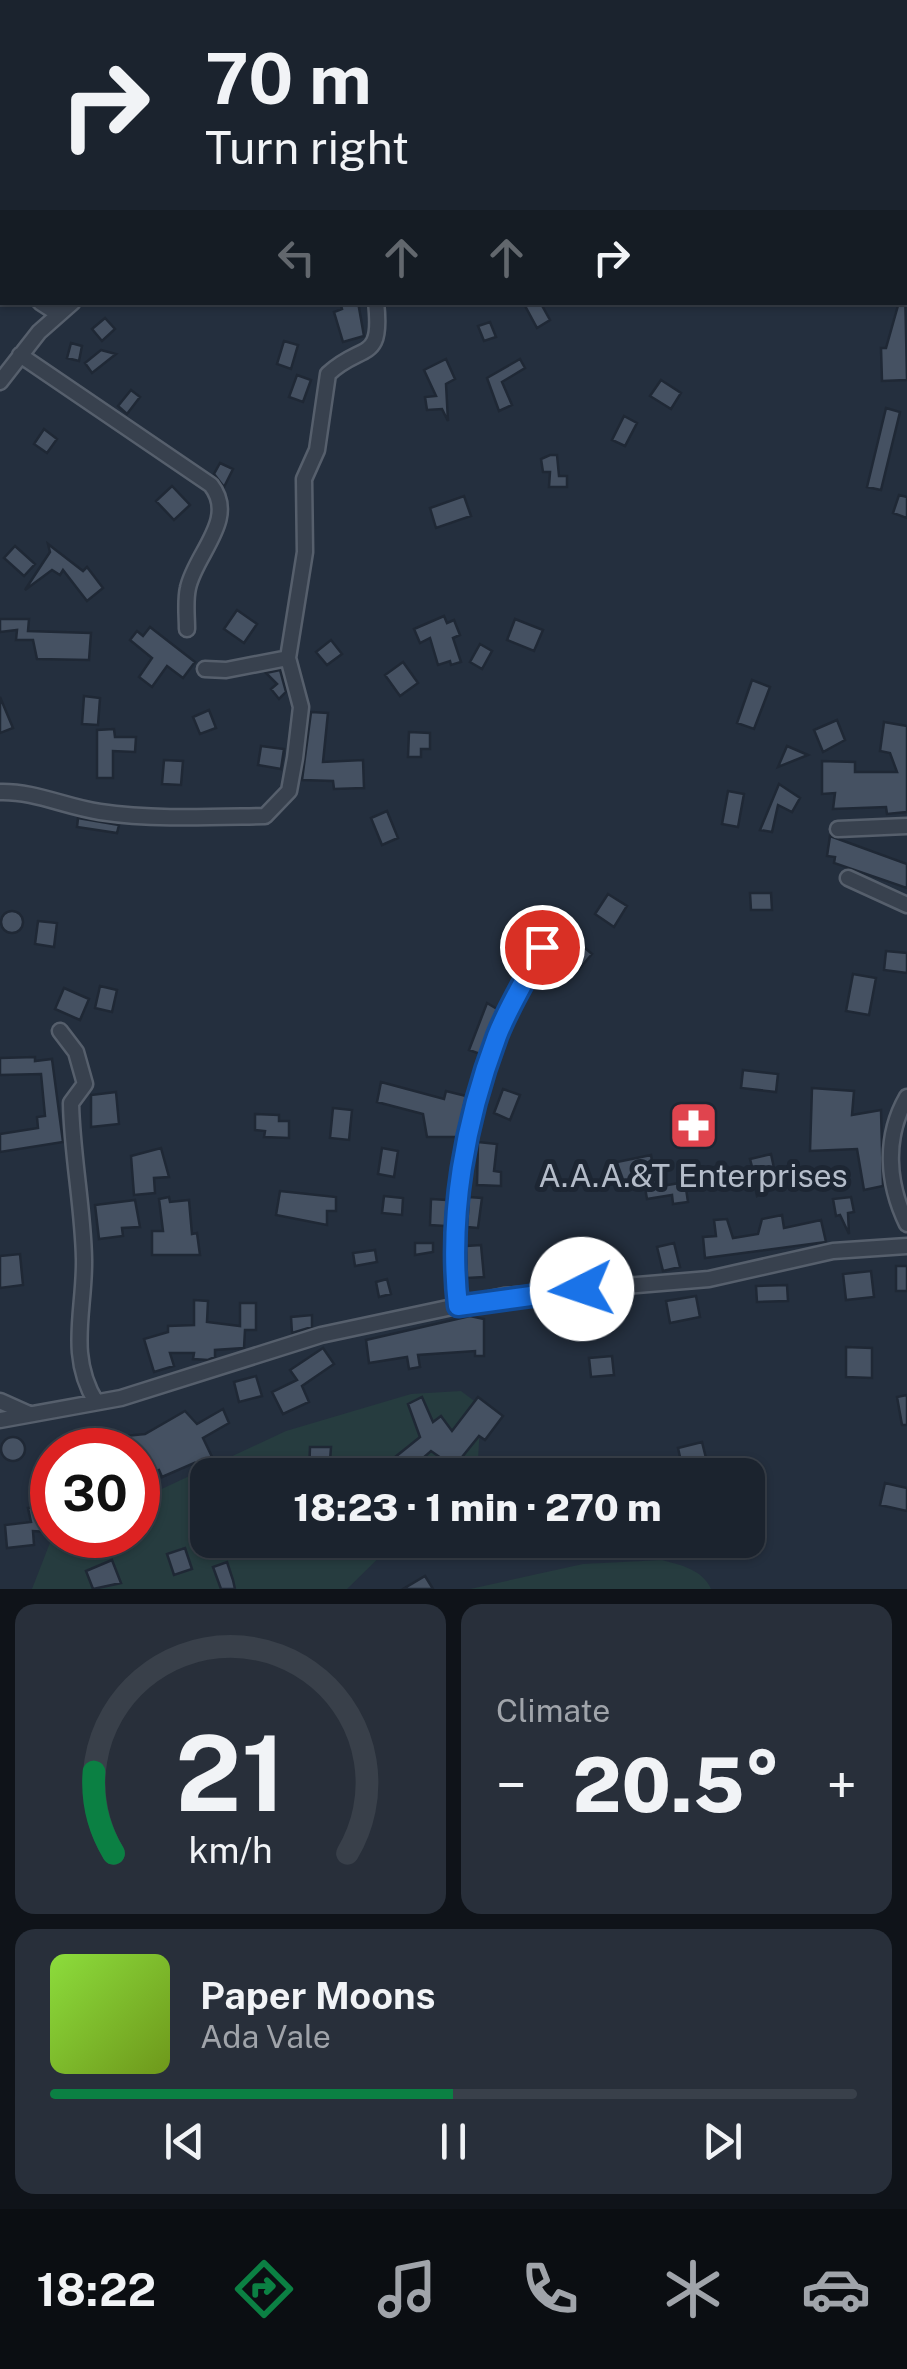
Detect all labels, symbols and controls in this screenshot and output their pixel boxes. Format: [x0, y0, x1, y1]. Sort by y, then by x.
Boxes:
text: 70 m [205, 37, 372, 120]
icon: right [40, 40, 170, 170]
text: Turn right [205, 121, 409, 174]
icon: left [269, 230, 324, 285]
icon: ahead [374, 230, 429, 285]
icon: ahead [479, 230, 534, 285]
icon: right [584, 230, 639, 285]
pin [500, 905, 585, 990]
icon: arrive [515, 920, 570, 975]
pharmacy icon: A.A.A.&T Enterprises [667, 1100, 719, 1152]
place label: A.A.A.&T Enterprises [538, 1157, 848, 1194]
position arrow [530, 1237, 634, 1341]
speed limit sign: 30 [30, 1428, 160, 1558]
text: 18:23 · 1 min · 270 m [293, 1485, 662, 1530]
text: Climate [496, 1692, 610, 1729]
text: 21 [175, 1712, 286, 1834]
text: 20.5° [573, 1741, 780, 1829]
text: − [496, 1753, 527, 1817]
text: + [827, 1753, 857, 1817]
text: km/h [188, 1829, 273, 1871]
text: Paper Moons [200, 1973, 435, 2018]
text: Ada Vale [200, 2018, 331, 2055]
icon: previous [157, 2114, 212, 2169]
icon: pause [426, 2114, 481, 2169]
icon: next [695, 2114, 750, 2169]
icon: directions [229, 2254, 299, 2324]
icon: music [372, 2254, 442, 2324]
icon: phone [515, 2254, 585, 2324]
icon: climate [658, 2254, 728, 2324]
icon: car [801, 2254, 871, 2324]
text: 18:22 [36, 2263, 156, 2316]

